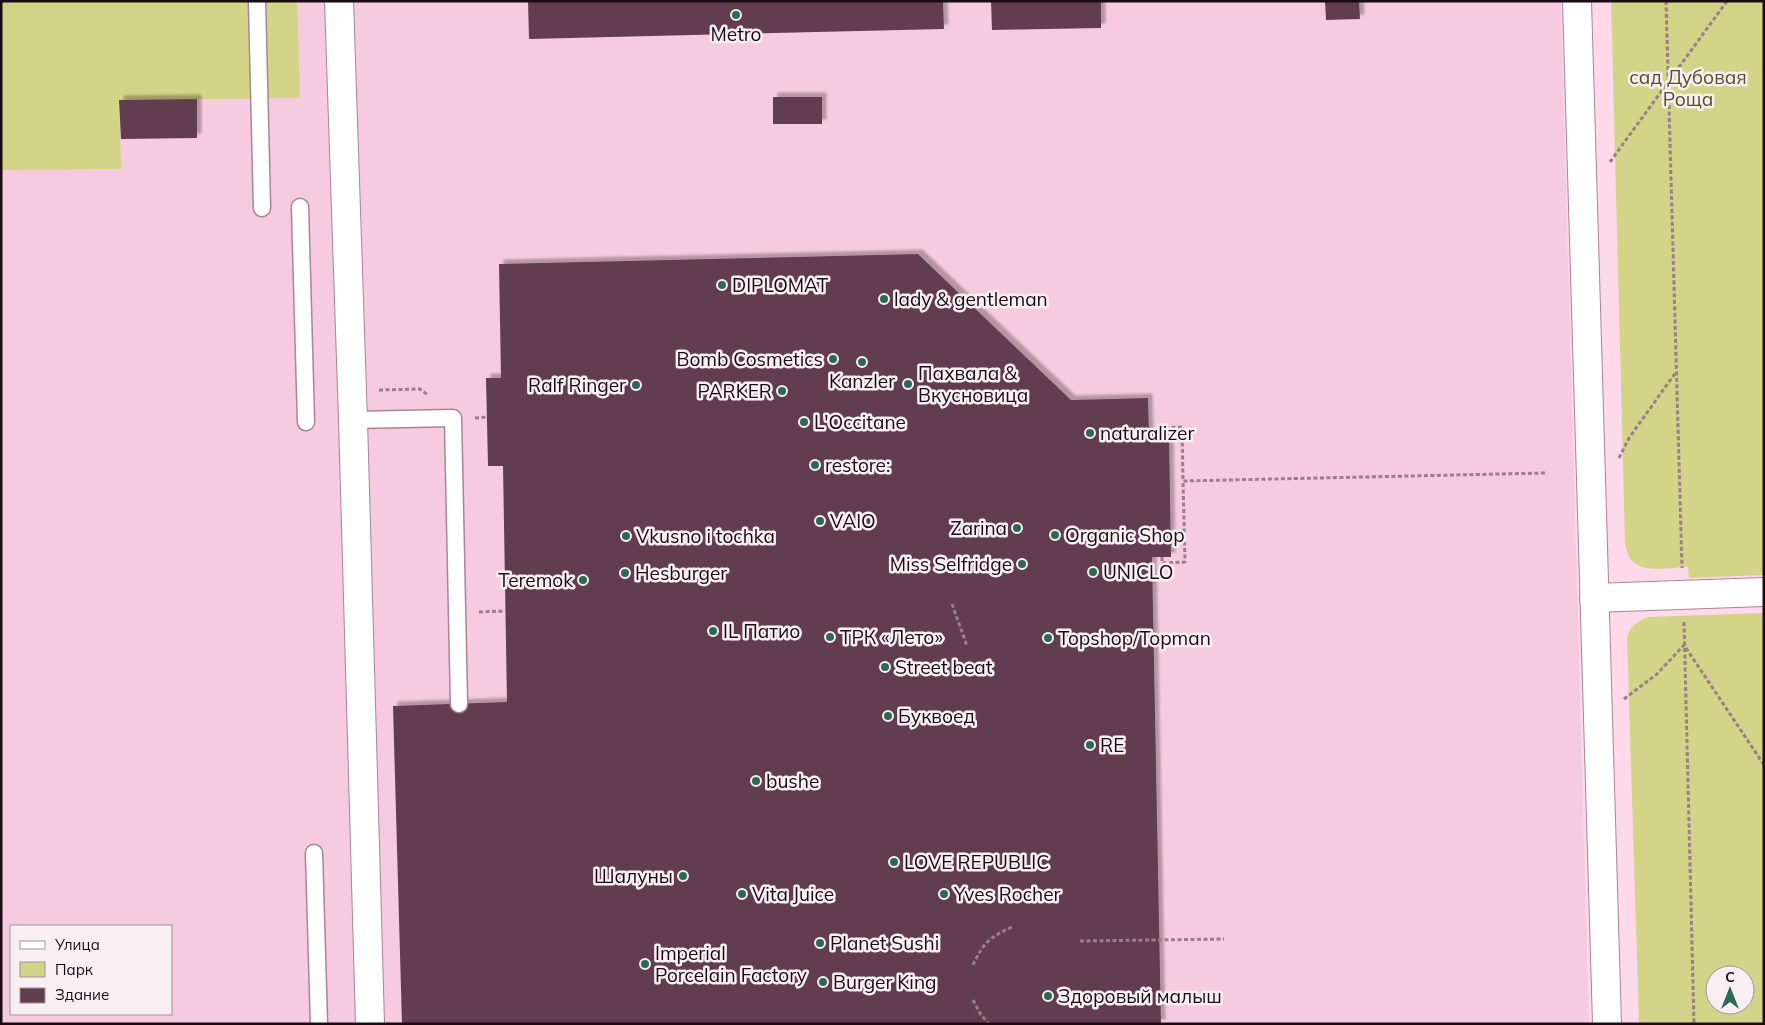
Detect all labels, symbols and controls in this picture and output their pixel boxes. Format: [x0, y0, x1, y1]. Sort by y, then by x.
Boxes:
marker: Metro [730, 9, 742, 21]
place label: Metro [711, 22, 761, 46]
park label: сад Дубовая Роща [1629, 65, 1747, 111]
place label: DIPLOMAT [732, 273, 829, 297]
marker: DIPLOMAT [716, 279, 728, 291]
place label: lady & gentleman [894, 287, 1048, 311]
marker: lady & gentleman [878, 293, 890, 305]
place label: Bomb Cosmetics [677, 347, 823, 371]
marker: Bomb Cosmetics [827, 353, 839, 365]
marker: Kanzler [856, 356, 868, 368]
place label: Пахвала & Вкусновица [918, 361, 1028, 407]
place label: Kanzler [829, 369, 895, 393]
place label: Ralf Ringer [528, 373, 626, 397]
marker: Пахвала & Вкусновица [902, 378, 914, 390]
marker: Ralf Ringer [630, 379, 642, 391]
place label: PARKER [698, 379, 772, 403]
marker: PARKER [776, 385, 788, 397]
place label: L'Occitane [814, 410, 906, 434]
marker: L'Occitane [798, 416, 810, 428]
place label: naturalizer [1100, 421, 1194, 445]
marker: naturalizer [1084, 427, 1096, 439]
place label: restore: [825, 453, 890, 477]
marker: restore: [809, 459, 821, 471]
place label: VAIO [830, 509, 876, 533]
marker: VAIO [814, 515, 826, 527]
place label: Zarina [951, 516, 1007, 540]
marker: Zarina [1011, 522, 1023, 534]
place label: Organic Shop [1065, 523, 1185, 547]
place label: Vkusno i tochka [636, 524, 775, 548]
marker: Organic Shop [1049, 529, 1061, 541]
marker: Vkusno i tochka [620, 530, 632, 542]
place label: Miss Selfridge [890, 552, 1012, 576]
marker: Miss Selfridge [1016, 558, 1028, 570]
place label: UNICLO [1103, 560, 1173, 584]
place label: Hesburger [635, 561, 727, 585]
marker: UNICLO [1087, 566, 1099, 578]
marker: Hesburger [619, 567, 631, 579]
place label: Teremok [498, 568, 573, 592]
marker: Teremok [577, 574, 589, 586]
place label: IL Патио [723, 619, 800, 643]
marker: IL Патио [707, 625, 719, 637]
place label: ТРК «Лето» [840, 625, 943, 649]
place label: Topshop/Topman [1058, 626, 1211, 650]
marker: ТРК «Лето» [824, 631, 836, 643]
marker: Topshop/Topman [1042, 632, 1054, 644]
place label: Street beat [895, 655, 993, 679]
marker: Street beat [879, 661, 891, 673]
place label: Буквоед [898, 704, 976, 728]
marker: Буквоед [882, 710, 894, 722]
place label: RE [1100, 733, 1124, 757]
marker: RE [1084, 739, 1096, 751]
place label: bushe [766, 769, 819, 793]
marker: bushe [750, 775, 762, 787]
place label: LOVE REPUBLIC [904, 850, 1049, 874]
marker: LOVE REPUBLIC [888, 856, 900, 868]
place label: Шалуны [594, 864, 673, 888]
marker: Шалуны [677, 870, 689, 882]
place label: Vita Juice [752, 882, 834, 906]
place label: Yves Rocher [953, 882, 1061, 906]
marker: Vita Juice [736, 888, 748, 900]
marker: Yves Rocher [938, 888, 950, 900]
legend [10, 925, 172, 1015]
place label: Planet Sushi [830, 931, 939, 955]
text: Улица [54, 935, 100, 954]
marker: Planet Sushi [814, 937, 826, 949]
place label: Imperial Porcelain Factory [655, 941, 807, 987]
marker: Imperial Porcelain Factory [639, 958, 651, 970]
text: Парк [55, 960, 94, 979]
north arrow [1705, 965, 1755, 1015]
text: С [1725, 968, 1735, 986]
place label: Burger King [833, 970, 936, 994]
marker: Burger King [817, 976, 829, 988]
place label: Здоровый малыш [1058, 984, 1222, 1008]
text: Здание [55, 985, 109, 1004]
marker: Здоровый малыш [1042, 990, 1054, 1002]

